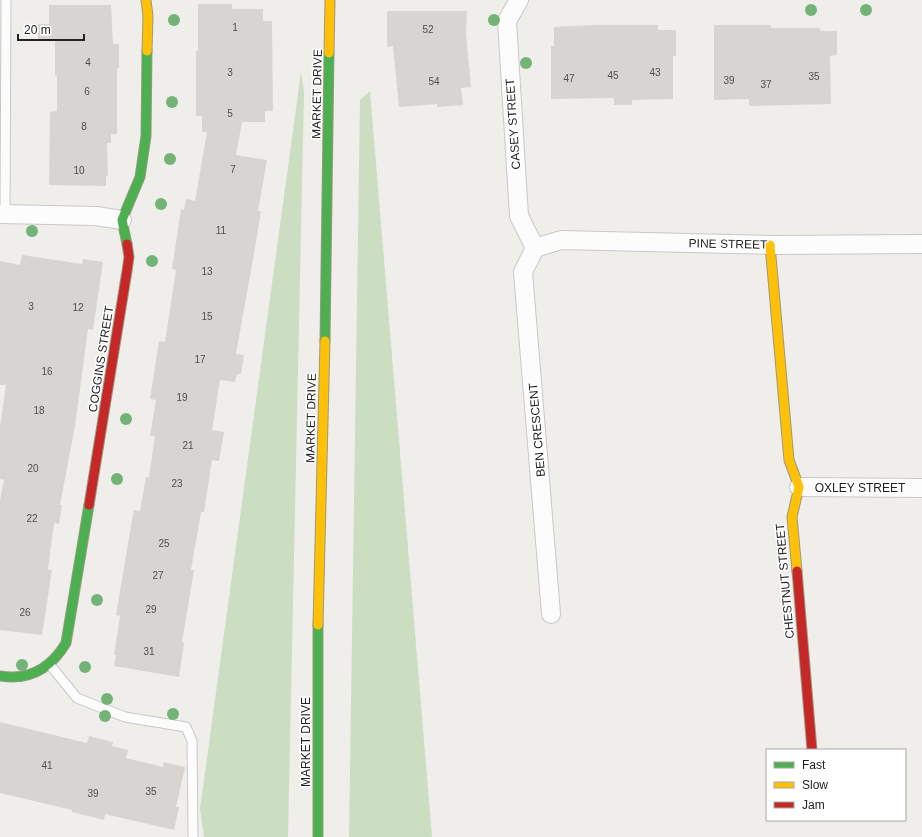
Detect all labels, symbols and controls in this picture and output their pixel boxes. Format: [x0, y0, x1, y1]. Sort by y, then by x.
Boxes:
scale bar [18, 16, 84, 42]
house number: 1 [232, 22, 238, 33]
text: 20 m [24, 23, 51, 37]
house number: 52 [422, 24, 434, 35]
street label: MARKET DRIVE [309, 49, 325, 139]
house number: 4 [85, 57, 91, 68]
house number: 3 [227, 67, 233, 78]
house number: 43 [649, 67, 661, 78]
house number: 45 [607, 70, 619, 81]
house number: 35 [808, 71, 820, 82]
house number: 47 [563, 73, 575, 84]
house number: 39 [723, 75, 735, 86]
house number: 54 [428, 76, 440, 87]
street label: CASEY STREET [503, 77, 523, 170]
house number: 37 [760, 79, 772, 90]
house number: 6 [84, 86, 90, 97]
house number: 5 [227, 108, 233, 119]
house number: 8 [81, 121, 87, 132]
house number: 7 [230, 164, 236, 175]
house number: 10 [73, 165, 85, 176]
house number: 11 [216, 225, 227, 236]
street label: PINE STREET [689, 236, 768, 252]
house number: 13 [201, 266, 213, 277]
house number: 3 [28, 301, 34, 312]
house number: 12 [72, 302, 84, 313]
street label: COGGINS STREET [86, 304, 116, 413]
house number: 15 [201, 311, 213, 322]
house number: 17 [194, 354, 206, 365]
house number: 16 [41, 366, 53, 377]
street label: MARKET DRIVE [303, 373, 319, 463]
street label: BEN CRESCENT [526, 382, 548, 477]
house number: 19 [176, 392, 188, 403]
house number: 18 [33, 405, 45, 416]
house number: 21 [182, 440, 194, 451]
house number: 20 [27, 463, 39, 474]
house number: 23 [171, 478, 183, 489]
street label: OXLEY STREET [815, 481, 906, 495]
house number: 22 [26, 513, 38, 524]
street label: CHESTNUT STREET [773, 522, 797, 639]
house number: 25 [158, 538, 170, 549]
house number: 27 [152, 570, 164, 581]
house number: 29 [145, 604, 157, 615]
house number: 26 [19, 607, 31, 618]
house number: 31 [143, 646, 155, 657]
street label: MARKET DRIVE [299, 697, 313, 787]
legend [766, 749, 906, 821]
text: Fast [802, 758, 826, 772]
house number: 41 [41, 760, 53, 771]
text: Slow [802, 778, 828, 792]
house number: 35 [145, 786, 157, 797]
house number: 39 [87, 788, 99, 799]
text: Jam [802, 798, 825, 812]

